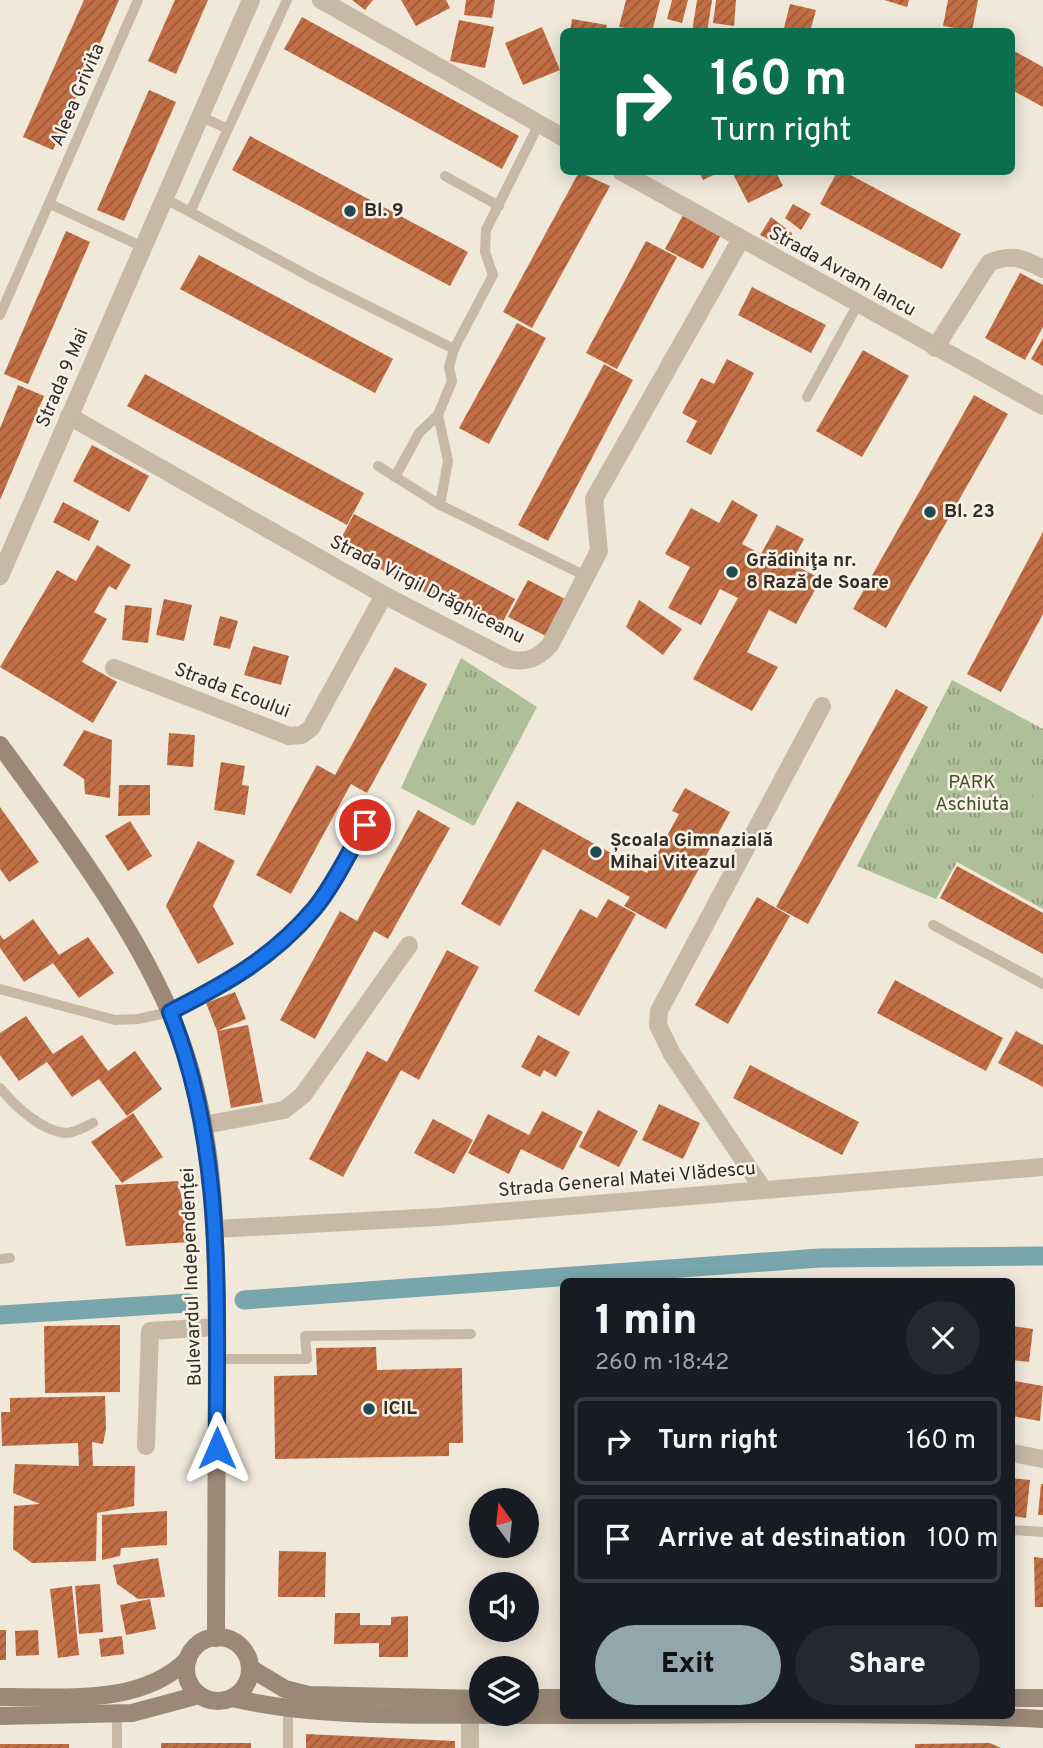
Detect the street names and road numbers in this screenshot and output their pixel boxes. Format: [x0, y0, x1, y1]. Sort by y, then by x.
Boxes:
street label: Aleea Grivita [46, 40, 110, 150]
street label: Strada Avram Iancu [764, 222, 920, 322]
street label: Strada 9 Mai [31, 325, 95, 431]
street label: Strada Virgil Drăghiceanu [325, 530, 529, 650]
street label: Strada Ecoului [171, 658, 293, 724]
street label: Strada General Matei Vlădescu [497, 1157, 757, 1203]
street label: Bulevardul Independenței [176, 1167, 208, 1387]

